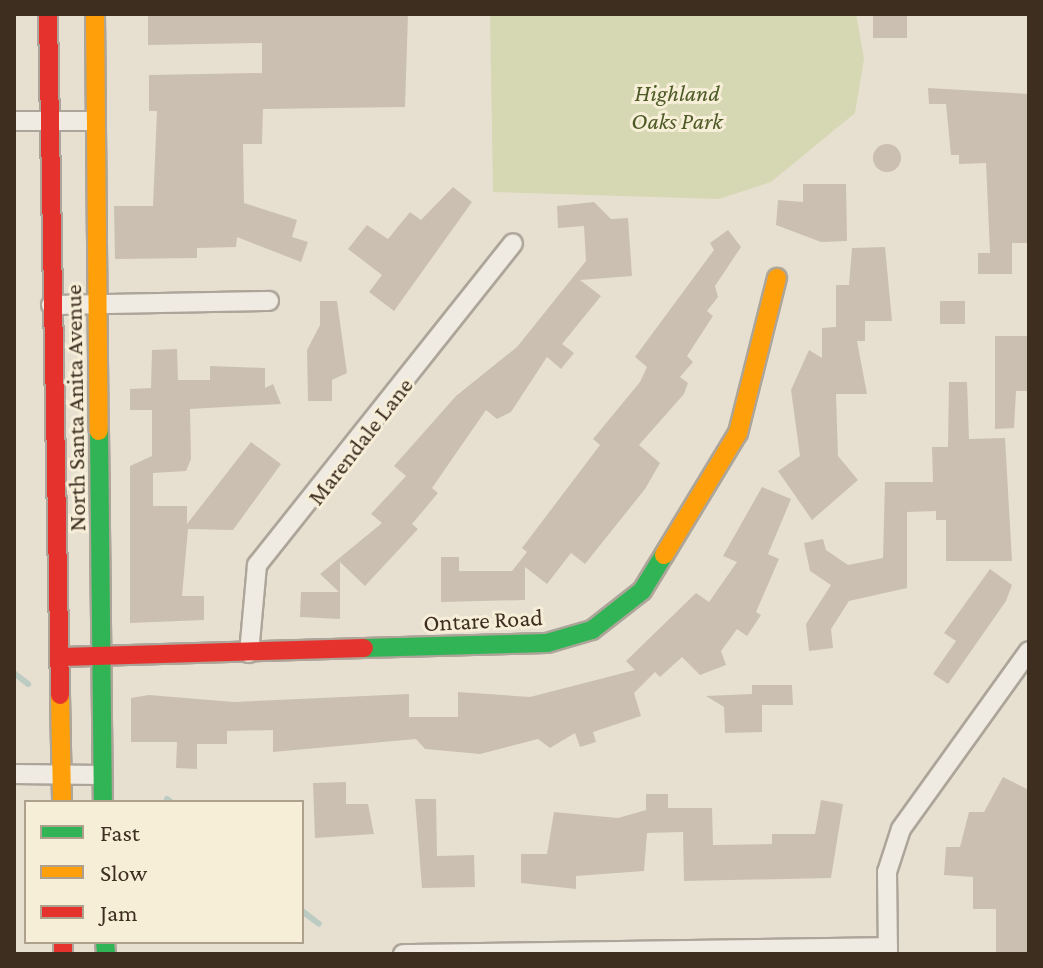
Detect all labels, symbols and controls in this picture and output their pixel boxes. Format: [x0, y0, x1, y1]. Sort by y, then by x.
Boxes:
park label: Highland Oaks Park [631, 79, 723, 135]
street label: North Santa Anita Avenue [58, 284, 92, 532]
street label: Marendale Lane [301, 371, 419, 511]
street label: Ontare Road [423, 602, 543, 638]
legend [24, 800, 304, 944]
text: Fast [100, 819, 140, 846]
text: Slow [100, 859, 147, 886]
text: Jam [100, 899, 138, 926]

